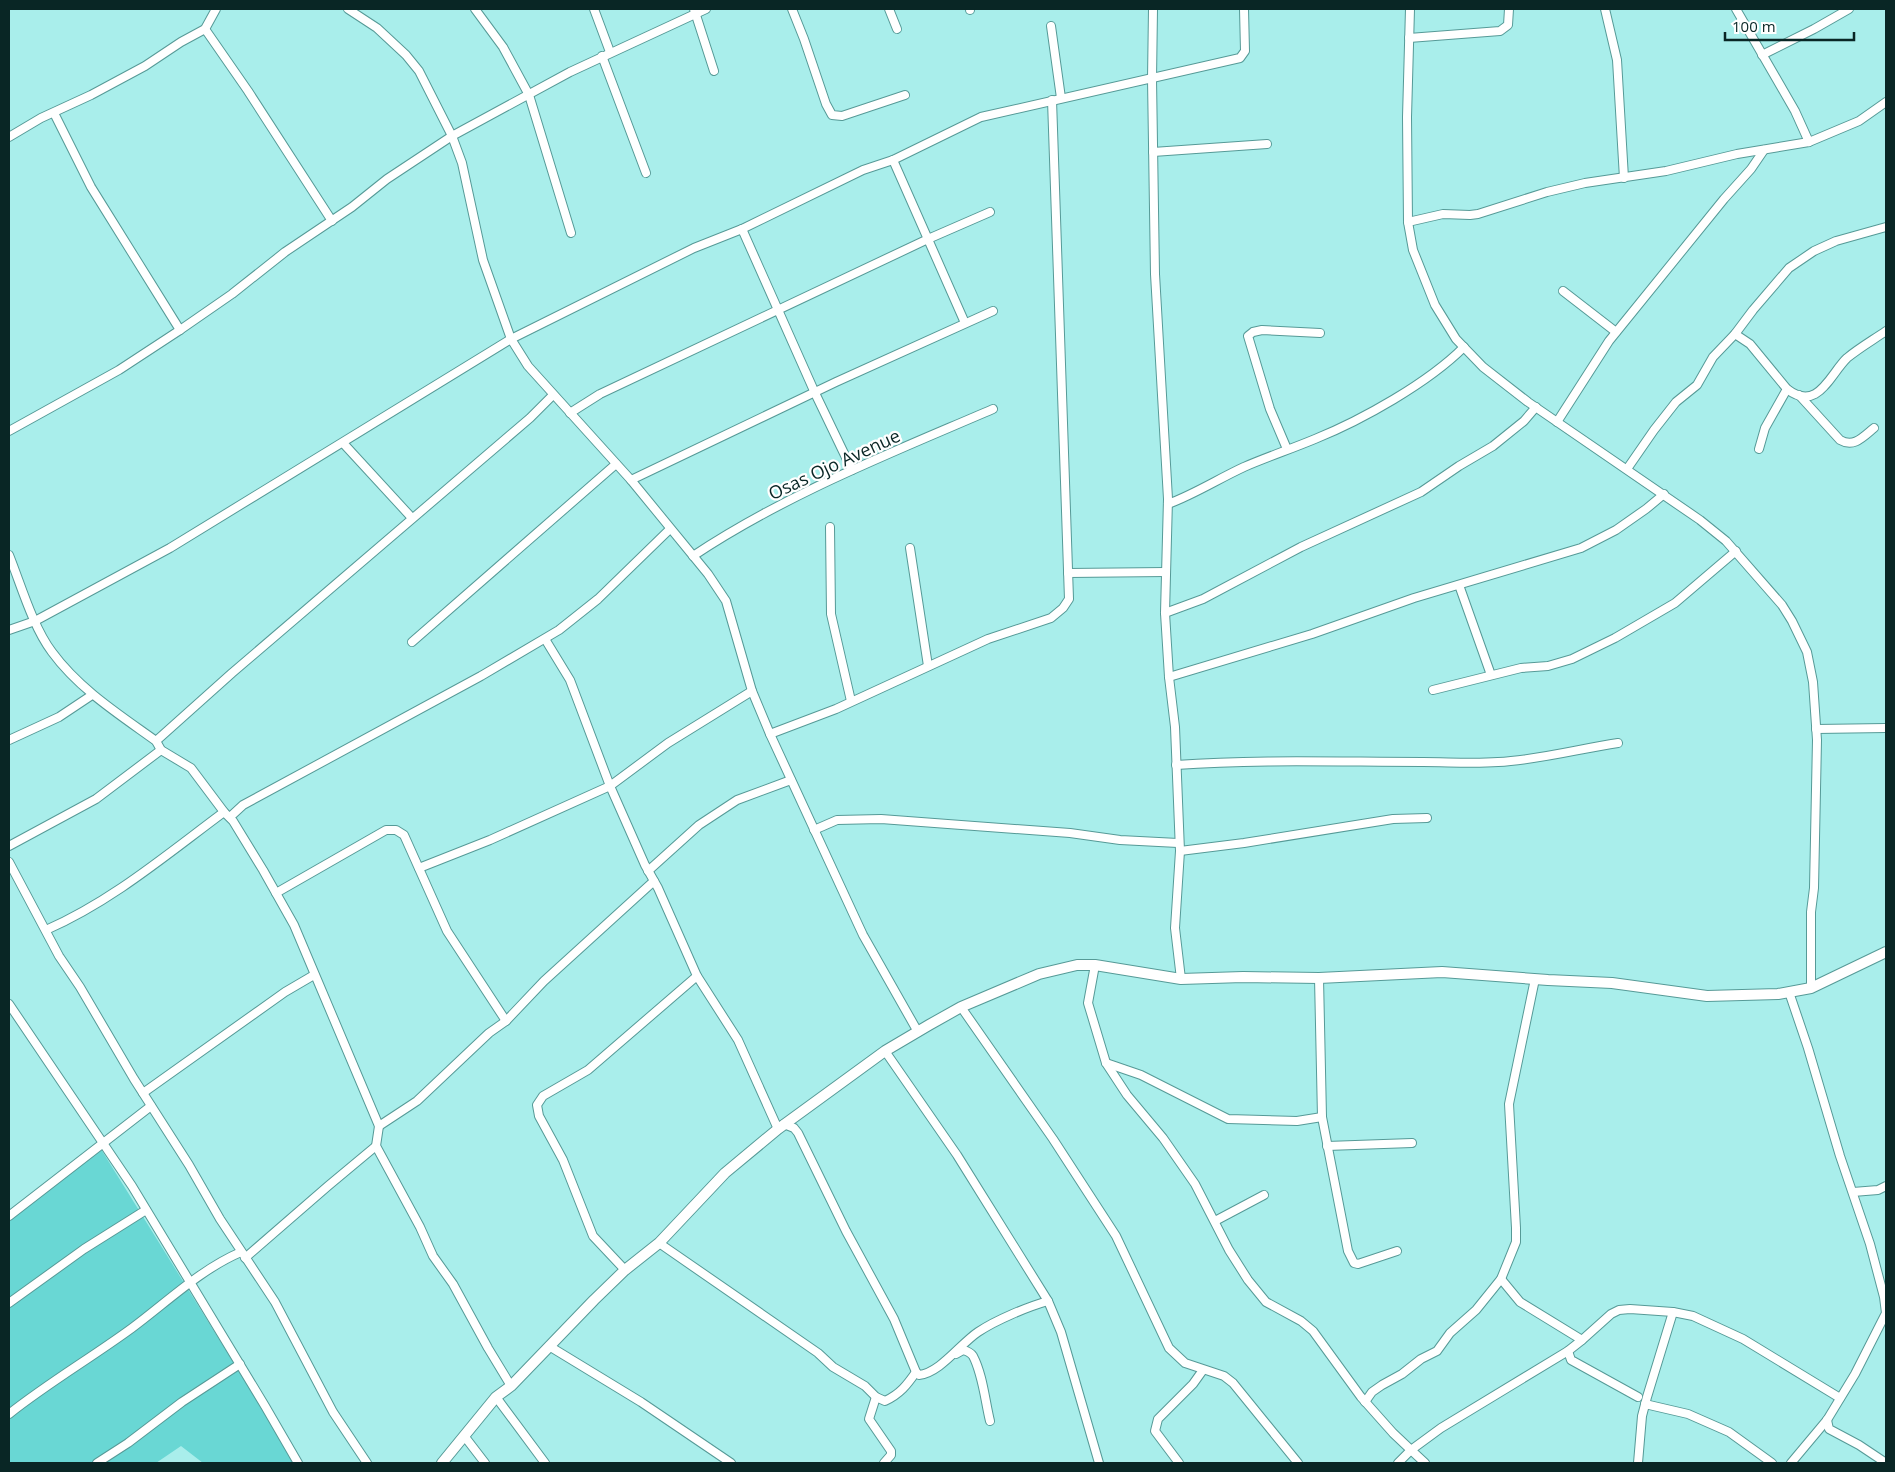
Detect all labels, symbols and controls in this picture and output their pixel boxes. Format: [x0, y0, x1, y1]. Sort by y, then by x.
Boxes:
scale bar [1725, 10, 1854, 42]
text: 100 m [1732, 16, 1776, 36]
street label: Osas Ojo Avenue [764, 423, 904, 505]

